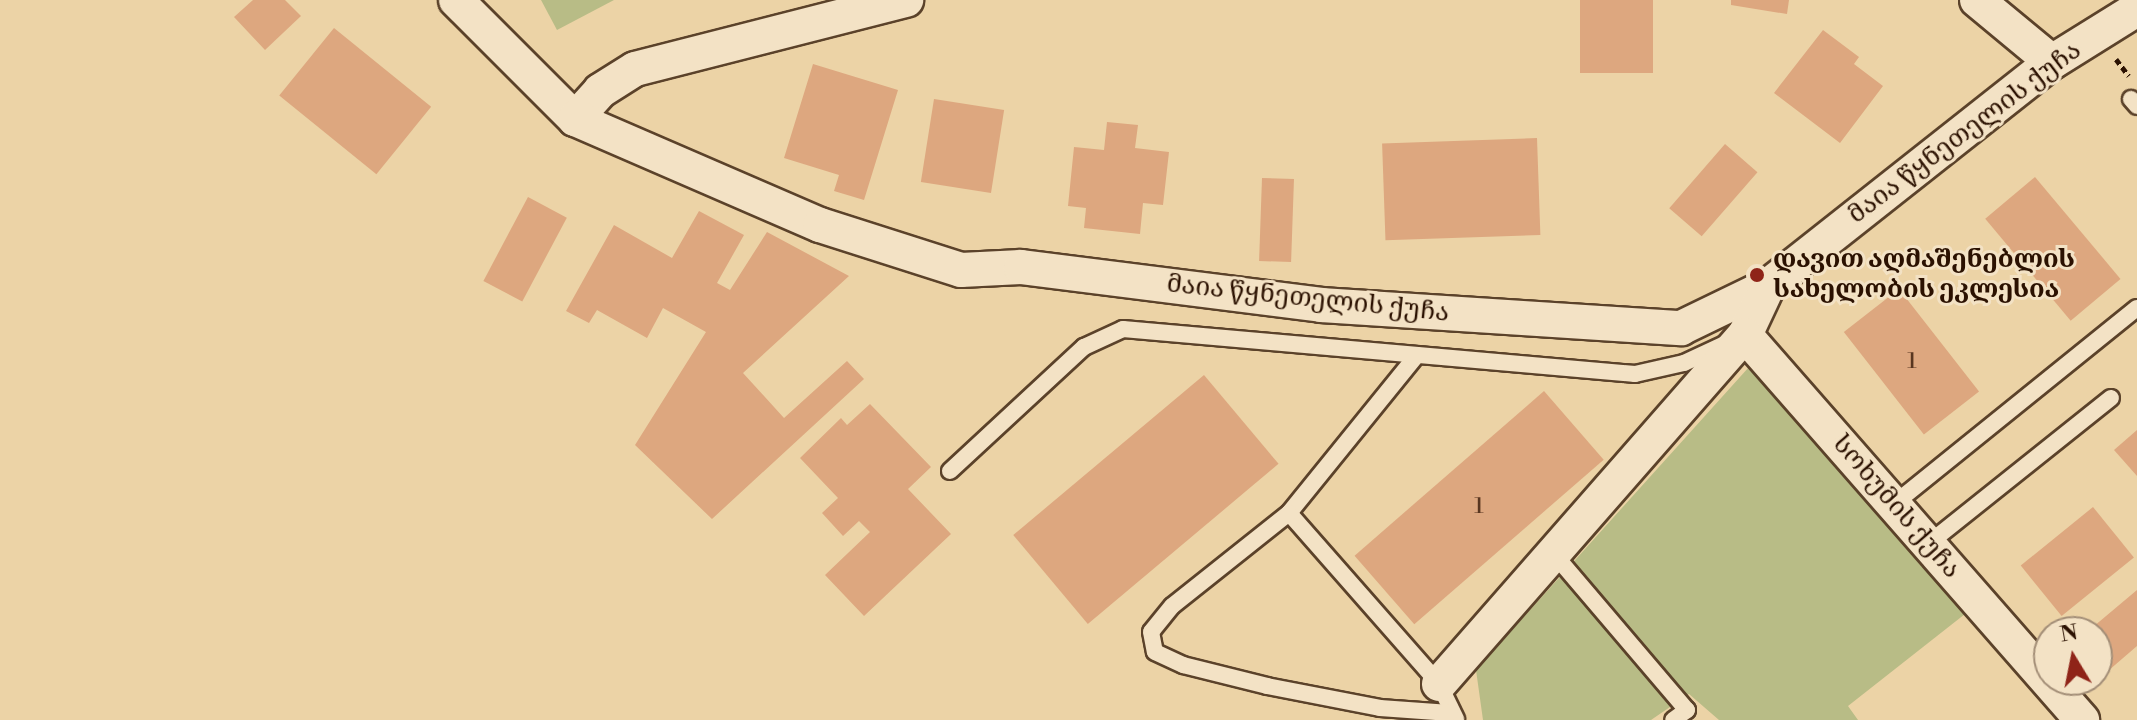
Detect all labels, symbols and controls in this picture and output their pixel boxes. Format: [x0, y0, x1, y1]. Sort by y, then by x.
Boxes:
street label: მაია წყნეთელის ქუჩა [1842, 35, 2088, 231]
place label: დავით აღმაშენებლის სახელობის ეკლესია [1773, 244, 2075, 306]
marker: დავით აღმაშენებლის სახელობის ეკლესია [1748, 266, 1766, 284]
street label: მაია წყნეთელის ქუჩა [1165, 269, 1451, 329]
house number: 1 [1907, 349, 1917, 375]
street label: სოხუმის ქუჩა [1825, 429, 1967, 585]
house number: 1 [1474, 494, 1484, 520]
north arrow [2033, 616, 2113, 696]
text: N [2058, 619, 2080, 649]

